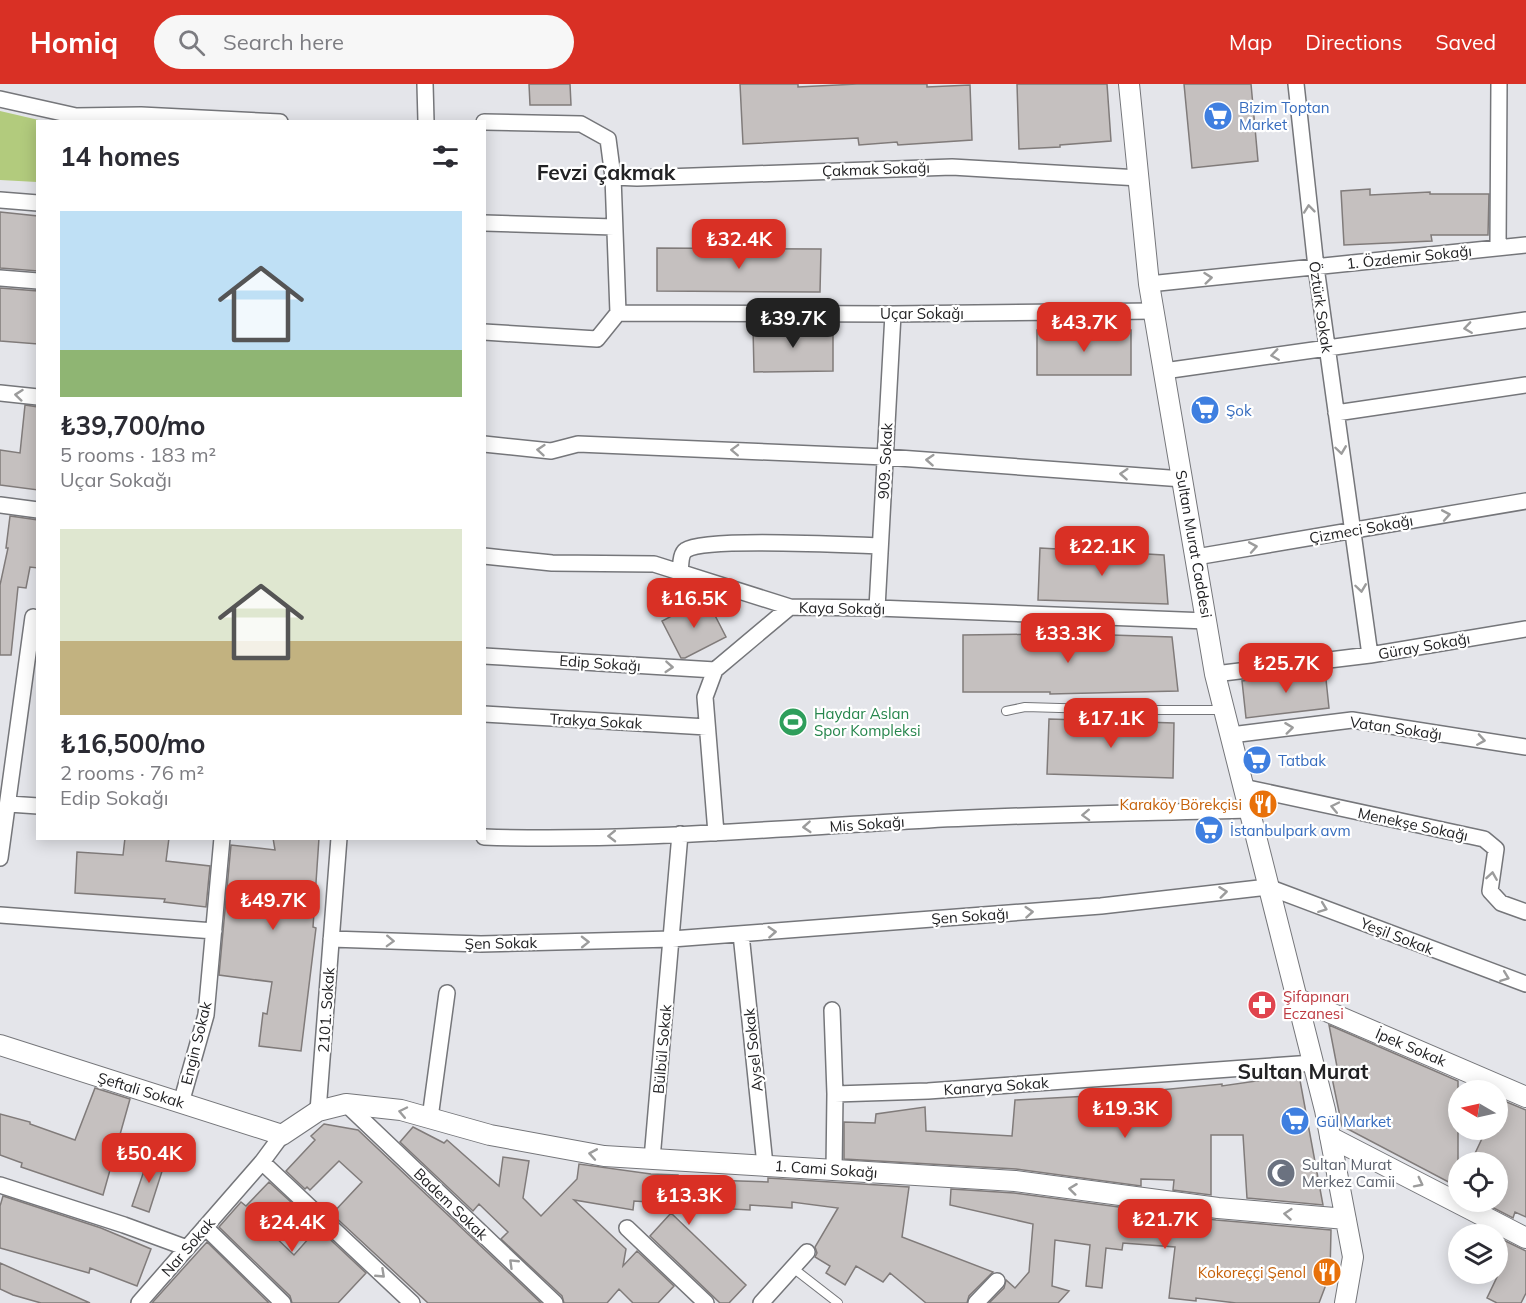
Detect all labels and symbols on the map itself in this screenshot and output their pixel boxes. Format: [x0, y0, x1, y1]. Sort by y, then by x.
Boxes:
place label: Bizim Toptan Market [1239, 98, 1330, 134]
supermarket icon: Bizim Toptan Market [1202, 100, 1234, 132]
street label: Çakmak Sokağı [822, 158, 930, 180]
district label: Fevzi Çakmak [537, 159, 676, 185]
one-way arrow [1303, 205, 1316, 214]
pin: ₺32.4K [690, 219, 788, 270]
street label: 1. Özdemir Sokağı [1345, 241, 1473, 273]
street label: Öztürk Sokak [1305, 260, 1337, 354]
one-way arrow [1203, 272, 1212, 285]
pin: ₺39.7K [744, 298, 842, 349]
pin: ₺43.7K [1035, 302, 1133, 353]
street label: Uçar Sokağı [880, 304, 964, 323]
one-way arrow [1463, 321, 1473, 333]
one-way arrow [1270, 349, 1280, 361]
one-way arrow [14, 389, 23, 402]
supermarket icon: Şok [1189, 394, 1221, 426]
place label: Şok [1226, 401, 1252, 420]
street label: 909. Sokak [874, 422, 897, 500]
one-way arrow [537, 444, 546, 457]
one-way arrow [730, 444, 739, 457]
one-way arrow [1335, 445, 1347, 455]
one-way arrow [925, 454, 934, 467]
one-way arrow [1120, 468, 1129, 481]
street label: Sultan Murat Caddesi [1172, 469, 1216, 619]
one-way arrow [1441, 509, 1450, 521]
street label: Çizmeci Sokağı [1308, 511, 1414, 547]
pin: ₺22.1K [1053, 526, 1151, 577]
one-way arrow [1248, 541, 1258, 554]
pin: ₺16.5K [645, 578, 743, 629]
one-way arrow [1354, 584, 1366, 593]
street label: Kaya Sokağı [799, 598, 885, 618]
pin: ₺33.3K [1019, 613, 1117, 664]
street label: Güray Sokağı [1377, 629, 1471, 663]
pin: ₺25.7K [1237, 643, 1335, 694]
street label: Edip Sokağı [559, 651, 641, 675]
one-way arrow [664, 661, 673, 674]
pin: ₺17.1K [1062, 698, 1160, 749]
place label: Haydar Aslan Spor Kompleksi [814, 704, 921, 740]
sports icon: Haydar Aslan Spor Kompleksi [777, 706, 809, 738]
street label: Trakya Sokak [549, 709, 643, 733]
street label: Vatan Sokağı [1349, 712, 1443, 744]
one-way arrow [1284, 722, 1293, 734]
one-way arrow [1476, 733, 1486, 746]
supermarket icon: Tatbak [1241, 744, 1273, 776]
place label: Tatbak [1278, 751, 1326, 770]
restaurant icon: Karaköy Börekçisi [1247, 788, 1279, 820]
place label: Karaköy Börekçisi [1119, 795, 1242, 814]
one-way arrow [1331, 801, 1341, 814]
street label: Menekşe Sokağı [1356, 803, 1470, 845]
one-way arrow [1081, 809, 1090, 821]
street label: Mis Sokağı [829, 812, 905, 836]
supermarket icon: İstanbulpark avm [1193, 814, 1225, 846]
one-way arrow [802, 821, 811, 834]
place label: İstanbulpark avm [1230, 821, 1351, 840]
one-way arrow [608, 829, 617, 842]
one-way arrow [1485, 872, 1498, 882]
pin: ₺49.7K [224, 880, 322, 931]
one-way arrow [1218, 886, 1228, 899]
one-way arrow [1317, 900, 1328, 913]
street label: Şen Sokağı [931, 904, 1009, 928]
one-way arrow [1024, 906, 1033, 919]
street label: Yeşil Sokak [1357, 913, 1437, 959]
one-way arrow [767, 925, 776, 938]
street label: Şen Sokak [465, 933, 538, 953]
one-way arrow [385, 935, 394, 947]
one-way arrow [580, 935, 589, 948]
street label: 2101. Sokak [314, 966, 338, 1053]
one-way arrow [1499, 969, 1510, 982]
place label: Şifapınarı Eczanesi [1283, 987, 1349, 1023]
pharmacy icon: Şifapınarı Eczanesi [1246, 989, 1278, 1021]
street label: Engin Sokak [176, 999, 216, 1087]
street label: Bülbül Sokak [649, 1003, 675, 1095]
street label: Aysel Sokak [739, 1007, 767, 1093]
street label: İpek Sokak [1373, 1024, 1449, 1070]
district label: Sultan Murat [1238, 1058, 1368, 1084]
street label: Şeftali Sokak [95, 1068, 187, 1112]
street label: Kanarya Sokak [943, 1073, 1049, 1099]
north arrow [1448, 1080, 1508, 1140]
pin: ₺19.3K [1076, 1088, 1174, 1139]
supermarket icon: Gül Market [1279, 1105, 1311, 1137]
one-way arrow [398, 1106, 408, 1119]
place label: Gül Market [1316, 1112, 1391, 1131]
pin: ₺50.4K [100, 1133, 198, 1184]
one-way arrow [589, 1148, 599, 1161]
place label: Sultan Murat Merkez Camii [1302, 1155, 1395, 1191]
street label: 1. Cami Sokağı [774, 1156, 878, 1182]
mosque icon: Sultan Murat Merkez Camii [1265, 1157, 1297, 1189]
street label: Badem Sokak [410, 1164, 492, 1244]
pin: ₺13.3K [640, 1175, 738, 1226]
one-way arrow [1413, 1176, 1424, 1187]
one-way arrow [1069, 1183, 1078, 1195]
pin: ₺21.7K [1116, 1199, 1214, 1250]
pin: ₺24.4K [243, 1202, 341, 1253]
one-way arrow [1283, 1208, 1292, 1221]
street label: Nar Sokak [157, 1213, 219, 1280]
restaurant icon: Kokoreççi Şenol [1311, 1256, 1343, 1288]
one-way arrow [509, 1259, 520, 1270]
place label: Kokoreççi Şenol [1198, 1263, 1306, 1282]
one-way arrow [375, 1267, 385, 1278]

